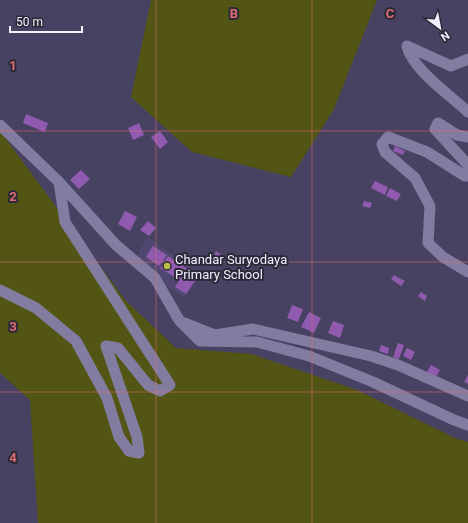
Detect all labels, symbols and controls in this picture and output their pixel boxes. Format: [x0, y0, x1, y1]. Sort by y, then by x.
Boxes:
text: B [230, 6, 238, 21]
text: C [386, 6, 395, 21]
scale bar [10, 8, 82, 34]
north arrow [420, 8, 460, 48]
text: 50 m [16, 15, 43, 29]
text: N [438, 28, 452, 44]
text: 1 [9, 58, 17, 73]
text: 2 [9, 189, 17, 204]
place label: Chandar Suryodaya Primary School [175, 252, 287, 282]
marker: Chandar Suryodaya Primary School [162, 261, 172, 271]
text: 3 [9, 319, 17, 334]
text: 4 [9, 450, 17, 465]

